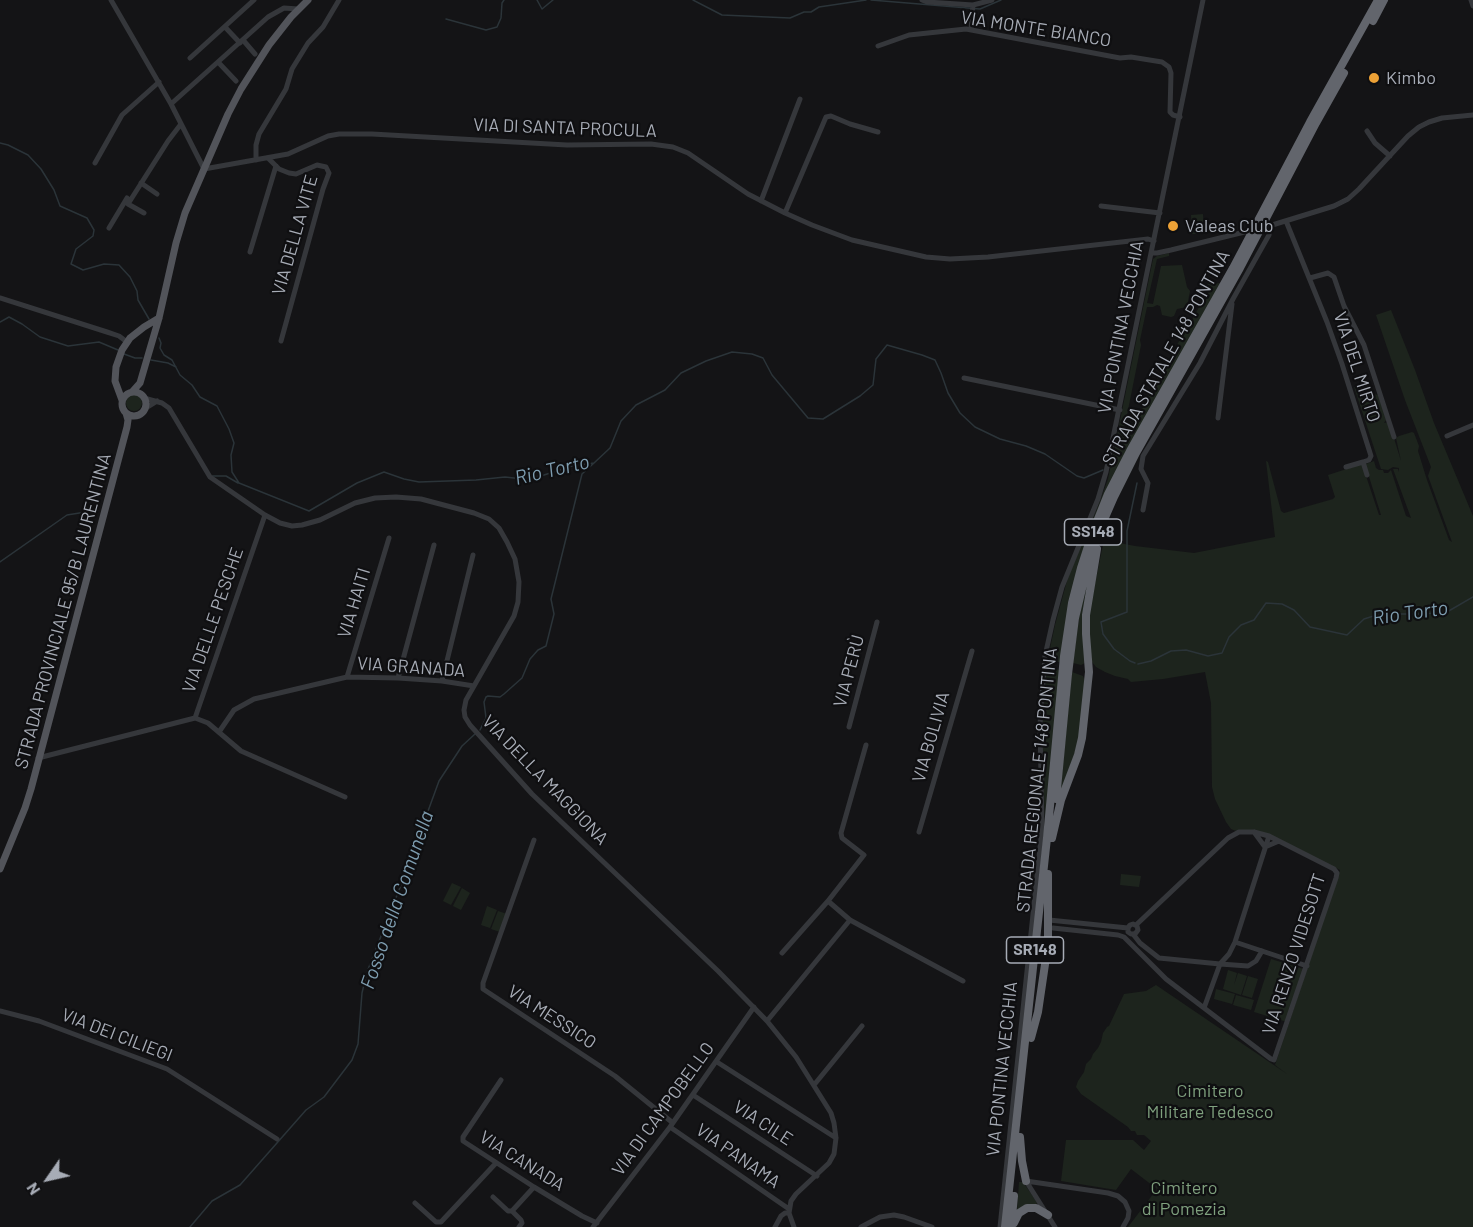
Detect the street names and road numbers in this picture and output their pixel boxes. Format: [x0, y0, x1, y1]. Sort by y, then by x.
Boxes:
street label: VIA MONTE BIANCO [959, 6, 1113, 52]
street label: VIA DI SANTA PROCULA [473, 114, 657, 142]
street label: VIA DELLA VITE [268, 172, 322, 298]
street label: VIA PONTINA VECCHIA [1094, 239, 1148, 415]
street label: STRADA STATALE 148 PONTINA [1098, 246, 1234, 470]
street label: VIA DEL MIRTO [1329, 309, 1385, 425]
street label: STRADA PROVINCIALE 95/B LAURENTINA [10, 451, 116, 771]
road number: SS148 [1064, 519, 1122, 545]
street label: VIA DELLE PESCHE [178, 544, 248, 696]
street label: VIA HAITI [333, 565, 375, 641]
street label: VIA PERÙ [829, 632, 869, 710]
street label: STRADA REGIONALE 148 PONTINA [1012, 647, 1062, 913]
street label: VIA GRANADA [356, 652, 466, 682]
street label: VIA BOLIVIA [908, 689, 954, 785]
street label: VIA DELLA MAGGIONA [477, 711, 613, 849]
street label: VIA RENZO VIDESOTT [1258, 871, 1330, 1037]
road number: SR148 [1006, 937, 1064, 963]
street label: VIA MESSICO [504, 980, 600, 1054]
street label: VIA PONTINA VECCHIA [982, 980, 1022, 1158]
street label: VIA DEI CILIEGI [58, 1004, 176, 1066]
street label: VIA DI CAMPOBELLO [607, 1038, 719, 1180]
street label: VIA CILE [729, 1096, 797, 1150]
street label: VIA PANAMA [692, 1119, 784, 1193]
street label: VIA CANADA [475, 1126, 569, 1196]

